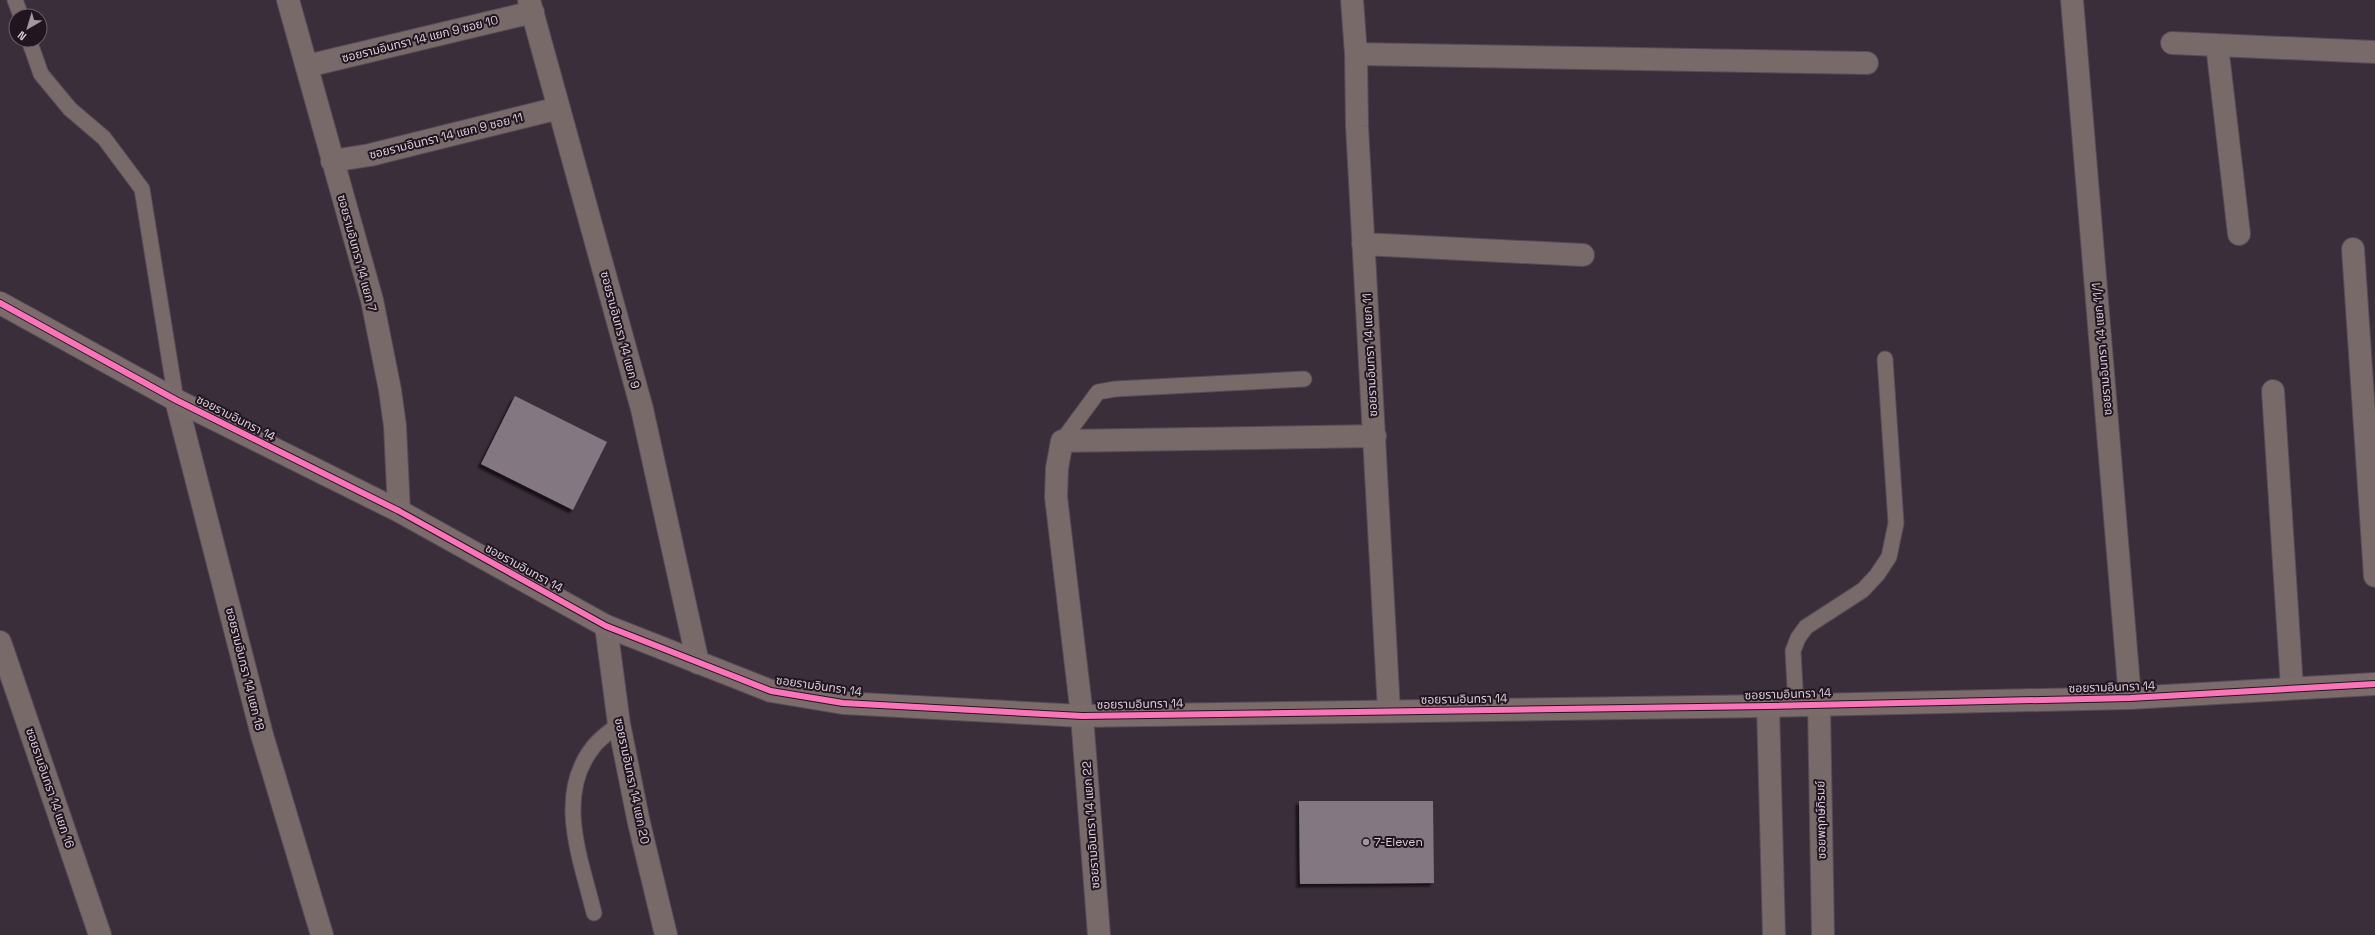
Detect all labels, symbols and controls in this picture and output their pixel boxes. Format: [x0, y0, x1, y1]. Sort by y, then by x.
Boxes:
north arrow [8, 8, 48, 48]
street label: ซอยรามอินทรา 14 แยก 9 ซอย 10 [340, 12, 500, 66]
text: N [15, 28, 29, 44]
street label: ซอยรามอินทรา 14 แยก 9 ซอย 11 [367, 109, 525, 163]
street label: ซอยรามอินทรา 14 แยก 7 [334, 193, 380, 313]
street label: ซอยรามอินทรา 14 แยก 9 [597, 270, 643, 390]
street label: ซอยรามอินทรา 14 แยก 11/1 [2088, 282, 2116, 416]
street label: ซอยรามอินทรา 14 แยก 11 [1359, 293, 1381, 417]
street label: ซอยรามอินทรา 14 [194, 391, 279, 445]
street label: ซอยรามอินทรา 14 [482, 540, 566, 596]
street label: ซอยรามอินทรา 14 แยก 18 [222, 606, 268, 732]
street label: ซอยรามอินทรา 14 [775, 672, 864, 700]
street label: ซอยรามอินทรา 14 [2068, 677, 2156, 697]
street label: ซอยรามอินทรา 14 [1744, 684, 1832, 704]
street label: ซอยรามอินทรา 14 [1421, 690, 1508, 708]
street label: ซอยรามอินทรา 14 [1097, 695, 1184, 713]
street label: ซอยรามอินทรา 14 แยก 20 [611, 716, 653, 846]
street label: ซอยรามอินทรา 14 แยก 16 [22, 726, 78, 850]
street label: ซอยรามอินทรา 14 แยก 22 [1079, 761, 1103, 889]
street label: ซอยพฤกษ์ภิรมย์ [1812, 780, 1830, 860]
place label: 7-Eleven [1374, 834, 1423, 850]
marker: 7-Eleven [1361, 837, 1371, 847]

